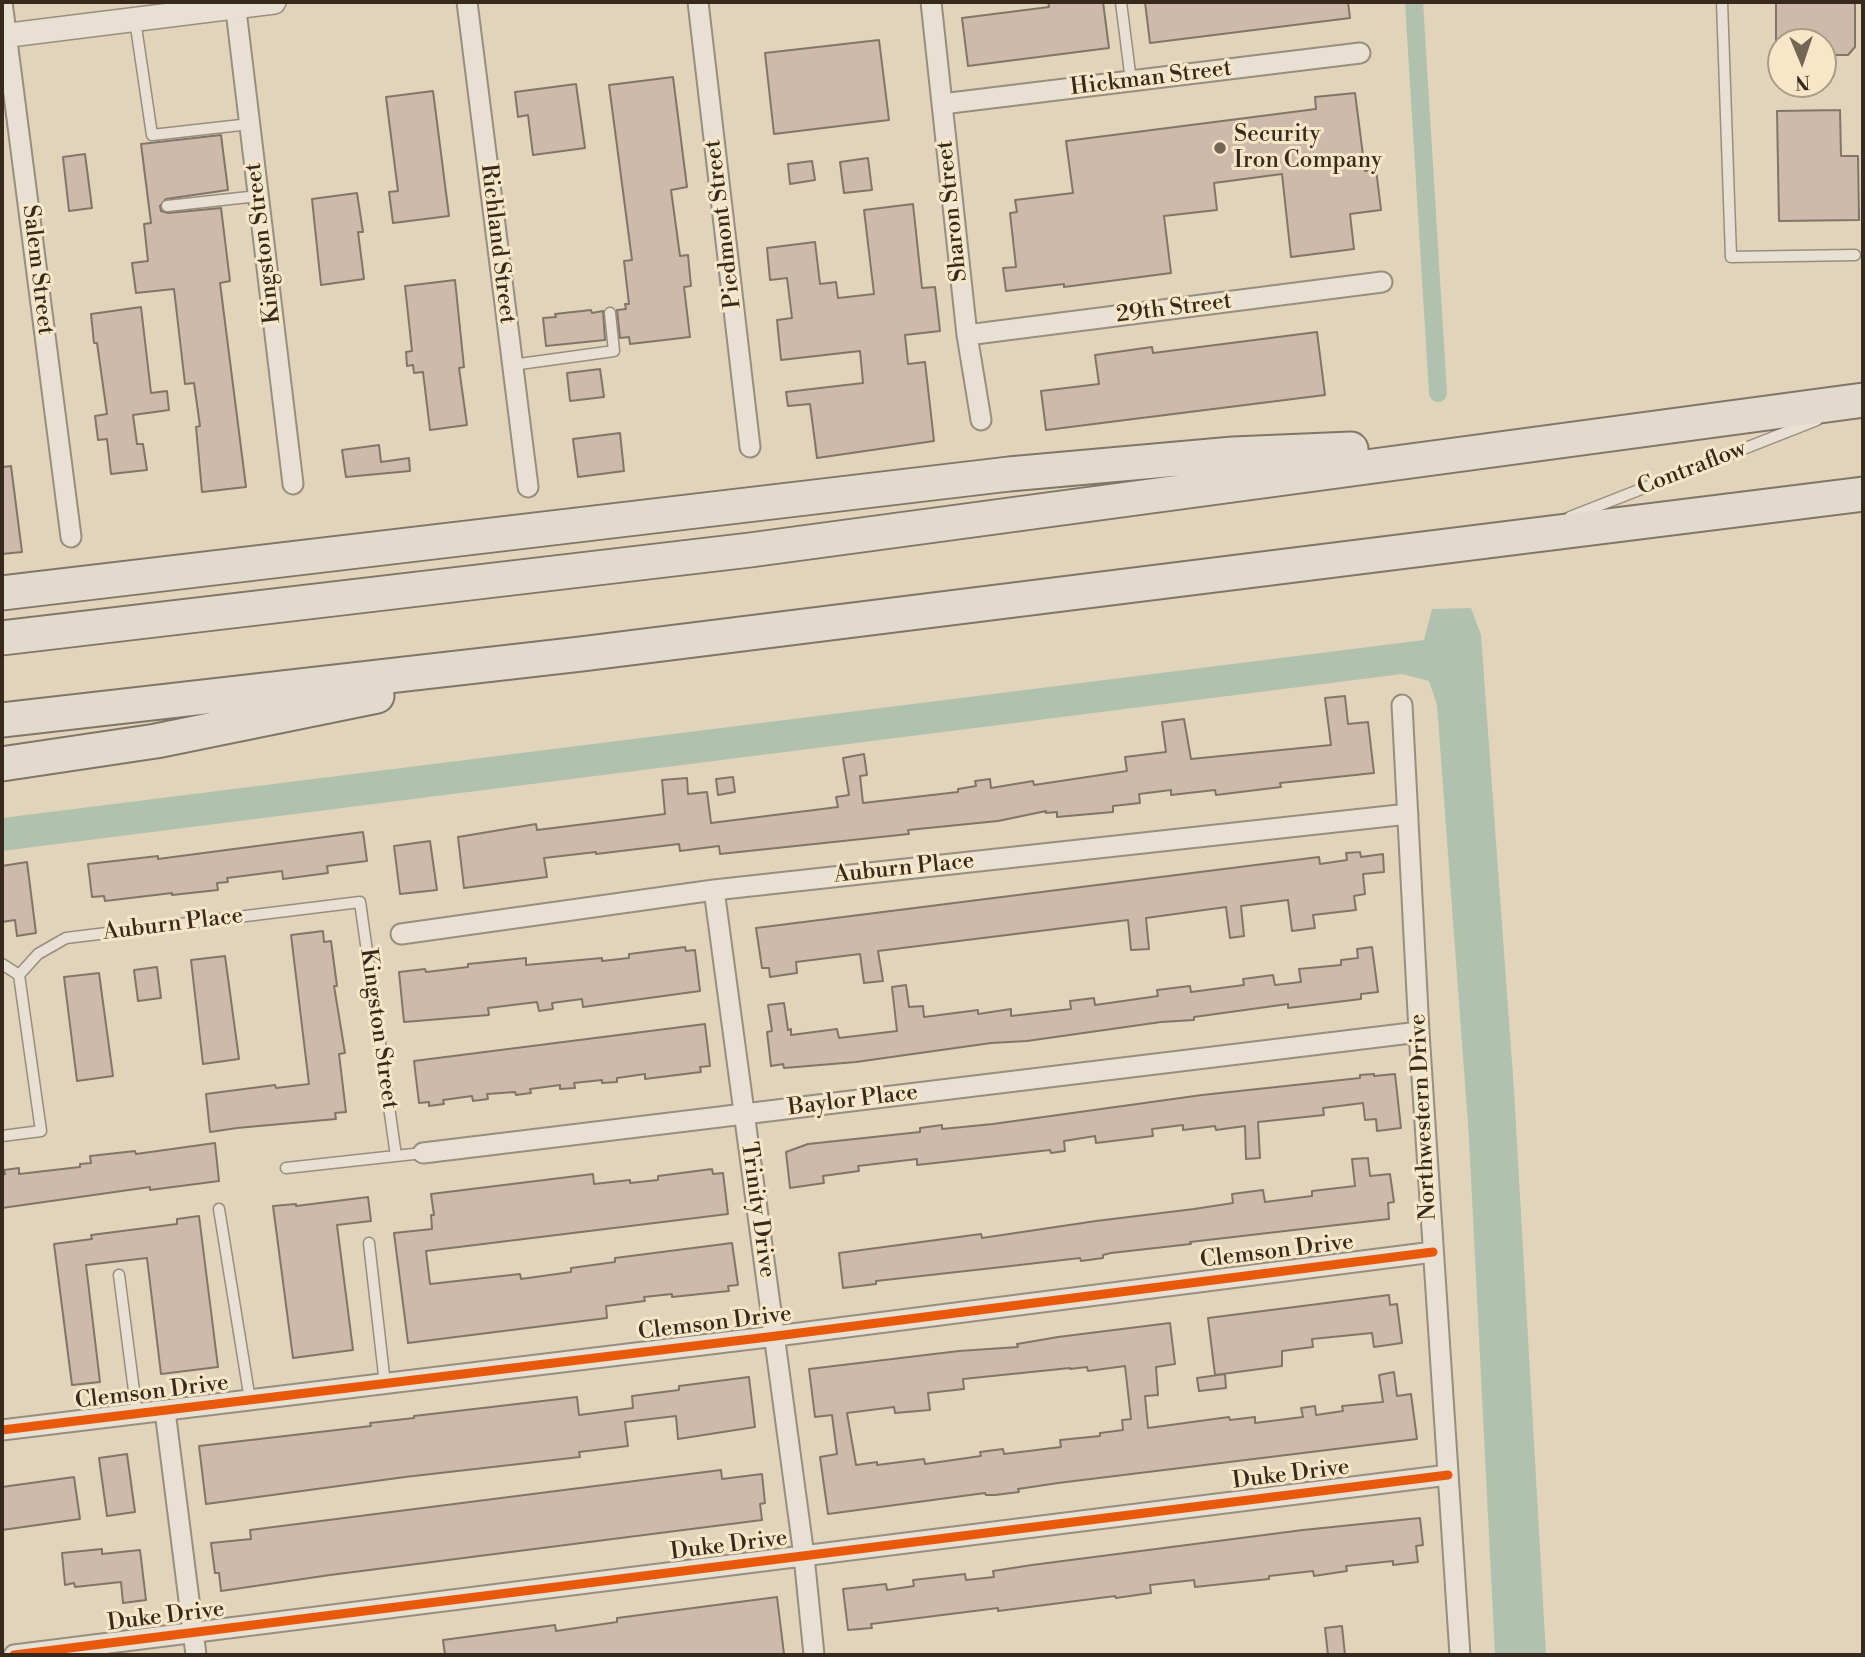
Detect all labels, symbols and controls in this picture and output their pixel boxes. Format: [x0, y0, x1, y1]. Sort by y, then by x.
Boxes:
north arrow [1767, 28, 1837, 98]
street label: Hickman Street [1069, 55, 1233, 103]
text: N [1795, 70, 1811, 94]
place label: Security Iron Company [1234, 121, 1382, 175]
street label: Piedmont Street [700, 138, 748, 310]
street label: Sharon Street [932, 139, 974, 283]
marker: Security Iron Company [1212, 140, 1228, 156]
street label: Kingston Street [240, 161, 288, 325]
street label: Richland Street [473, 162, 521, 326]
street label: Salem Street [15, 203, 59, 337]
street label: 29th Street [1115, 288, 1233, 330]
street label: Contraflow [1634, 436, 1750, 502]
street label: Auburn Place [832, 848, 976, 890]
street label: Auburn Place [101, 903, 245, 947]
street label: Kingston Street [353, 947, 403, 1111]
street label: Northwestern Drive [1405, 1013, 1443, 1221]
street label: Baylor Place [786, 1079, 920, 1123]
street label: Trinity Drive [734, 1140, 780, 1280]
street label: Clemson Drive [1199, 1229, 1355, 1275]
street label: Clemson Drive [637, 1301, 793, 1347]
street label: Clemson Drive [74, 1370, 230, 1416]
street label: Duke Drive [1231, 1454, 1351, 1496]
street label: Duke Drive [669, 1525, 789, 1567]
street label: Duke Drive [106, 1596, 226, 1638]

